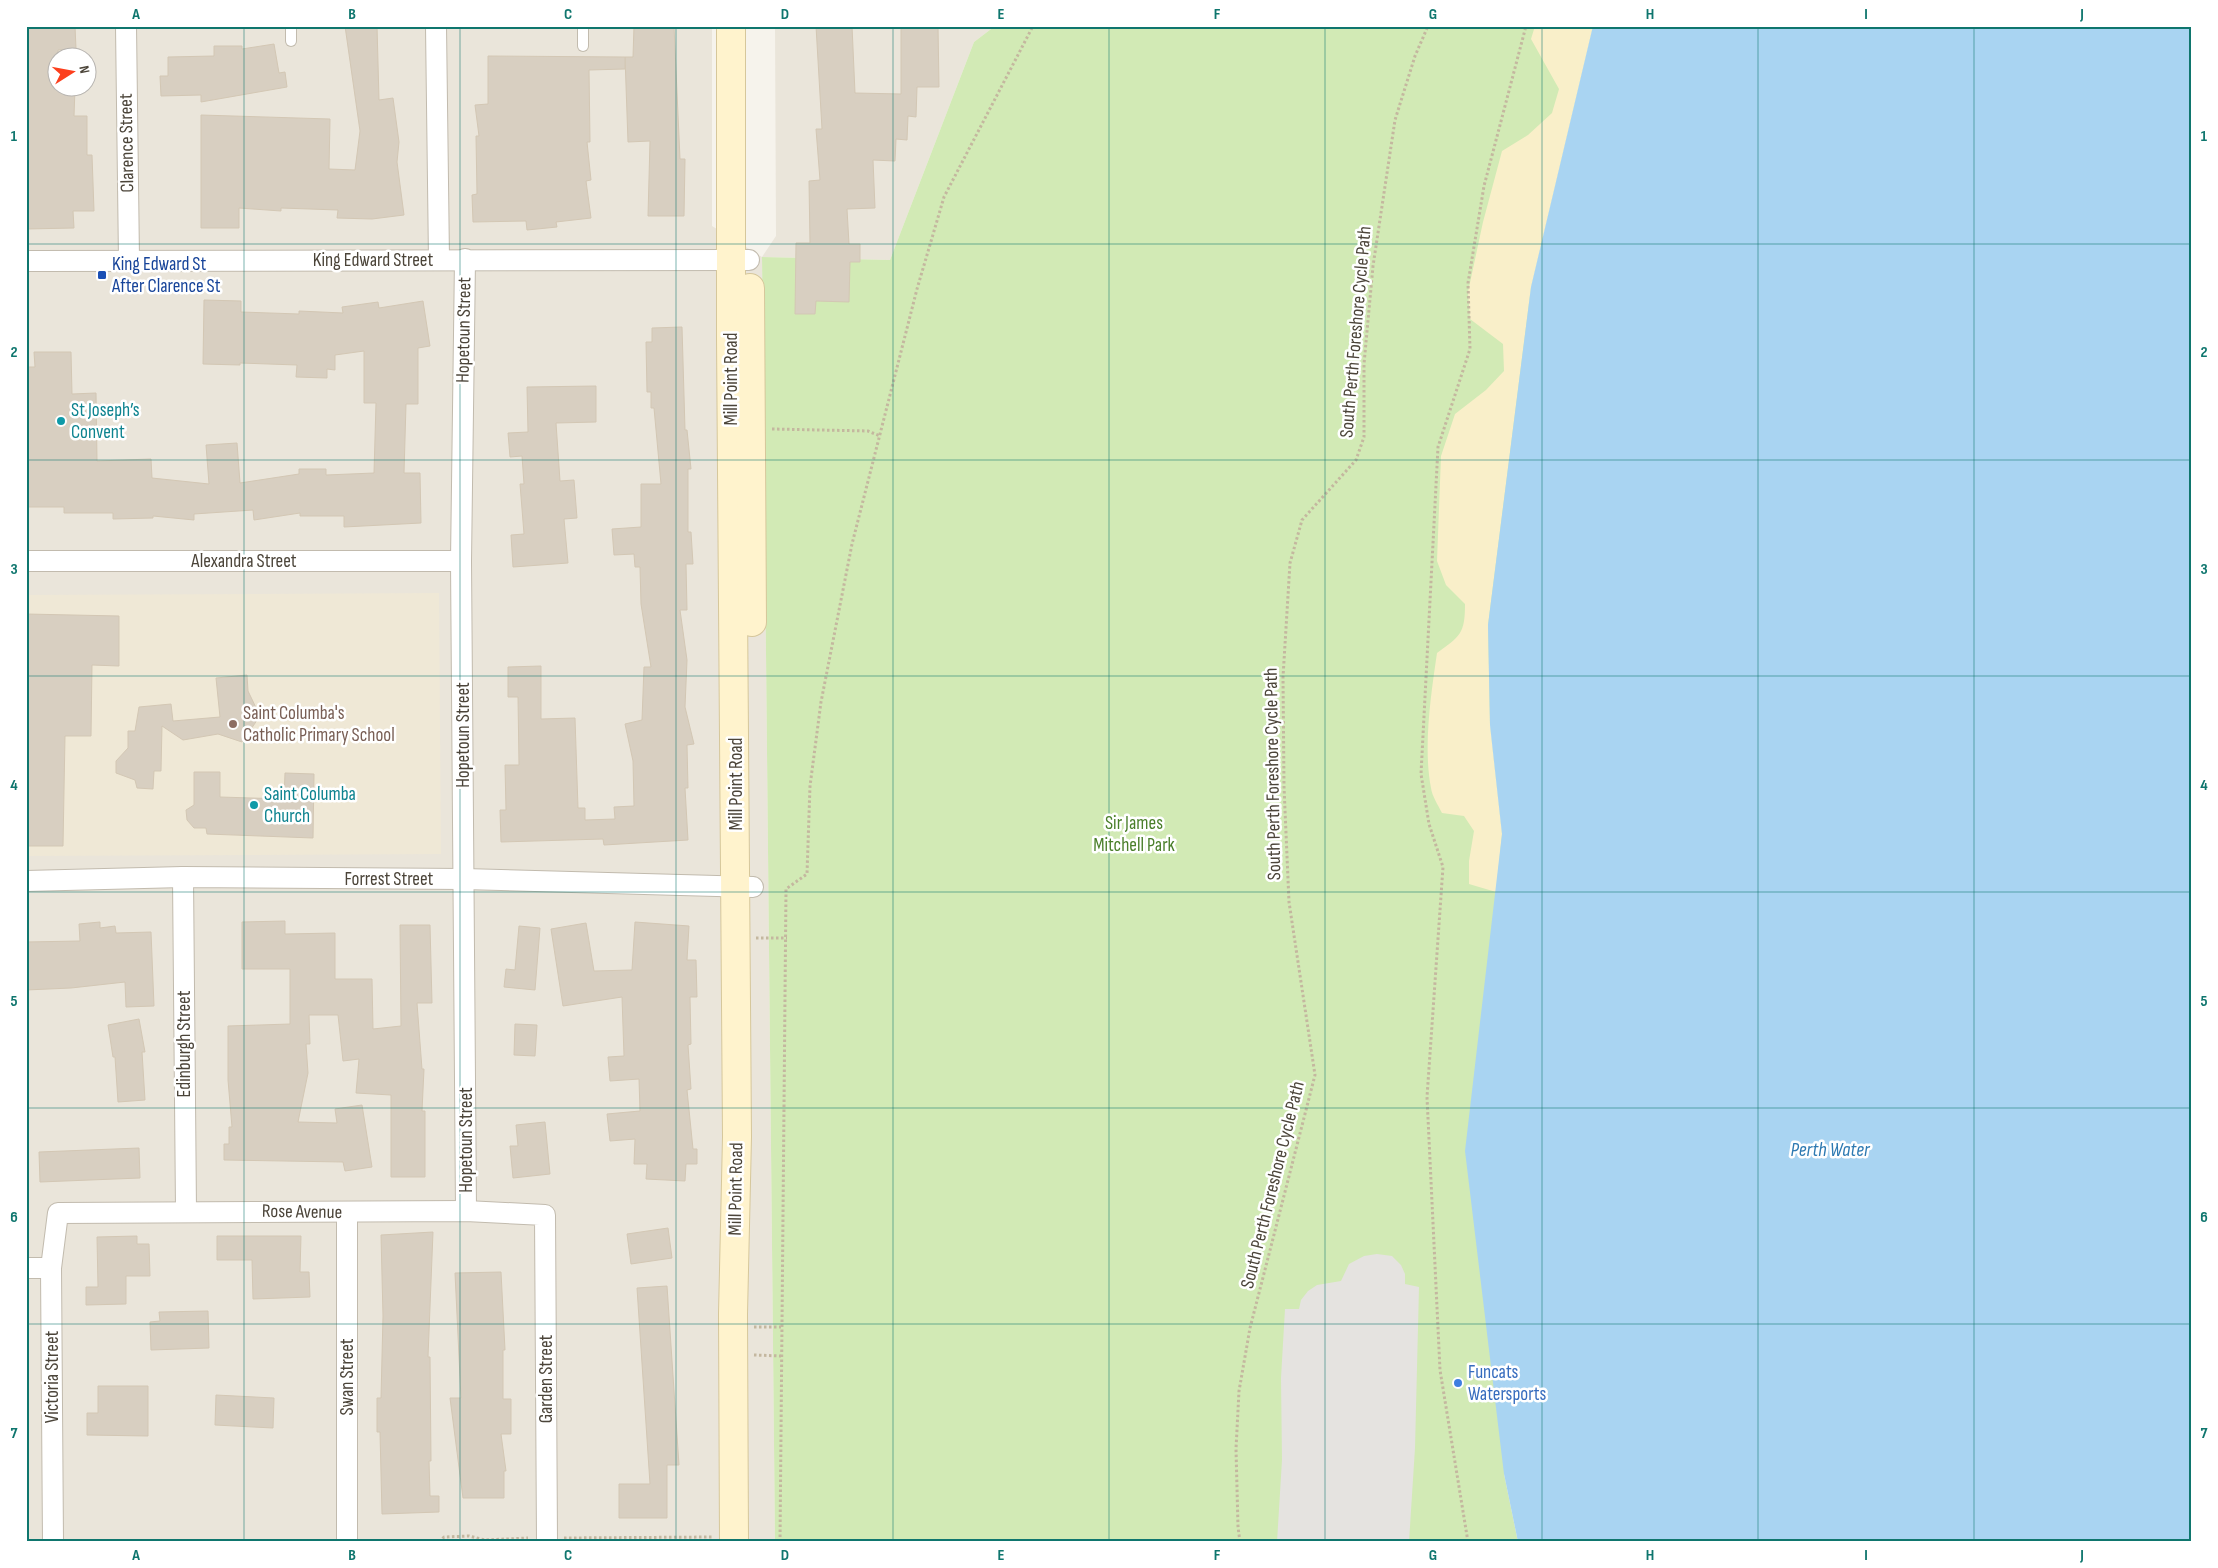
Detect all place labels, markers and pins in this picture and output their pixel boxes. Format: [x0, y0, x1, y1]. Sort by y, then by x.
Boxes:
place label: King Edward St After Clarence St [111, 253, 221, 298]
marker: King Edward St After Clarence St [96, 269, 108, 281]
place label: St Joseph’s Convent [71, 399, 140, 444]
marker: St Joseph’s Convent [55, 415, 67, 427]
place label: Saint Columba's Catholic Primary School [243, 702, 395, 747]
marker: Saint Columba's Catholic Primary School [227, 718, 239, 730]
place label: Saint Columba Church [264, 783, 356, 828]
marker: Saint Columba Church [248, 799, 260, 811]
place label: Funcats Watersports [1468, 1361, 1547, 1406]
marker: Funcats Watersports [1452, 1377, 1464, 1389]

